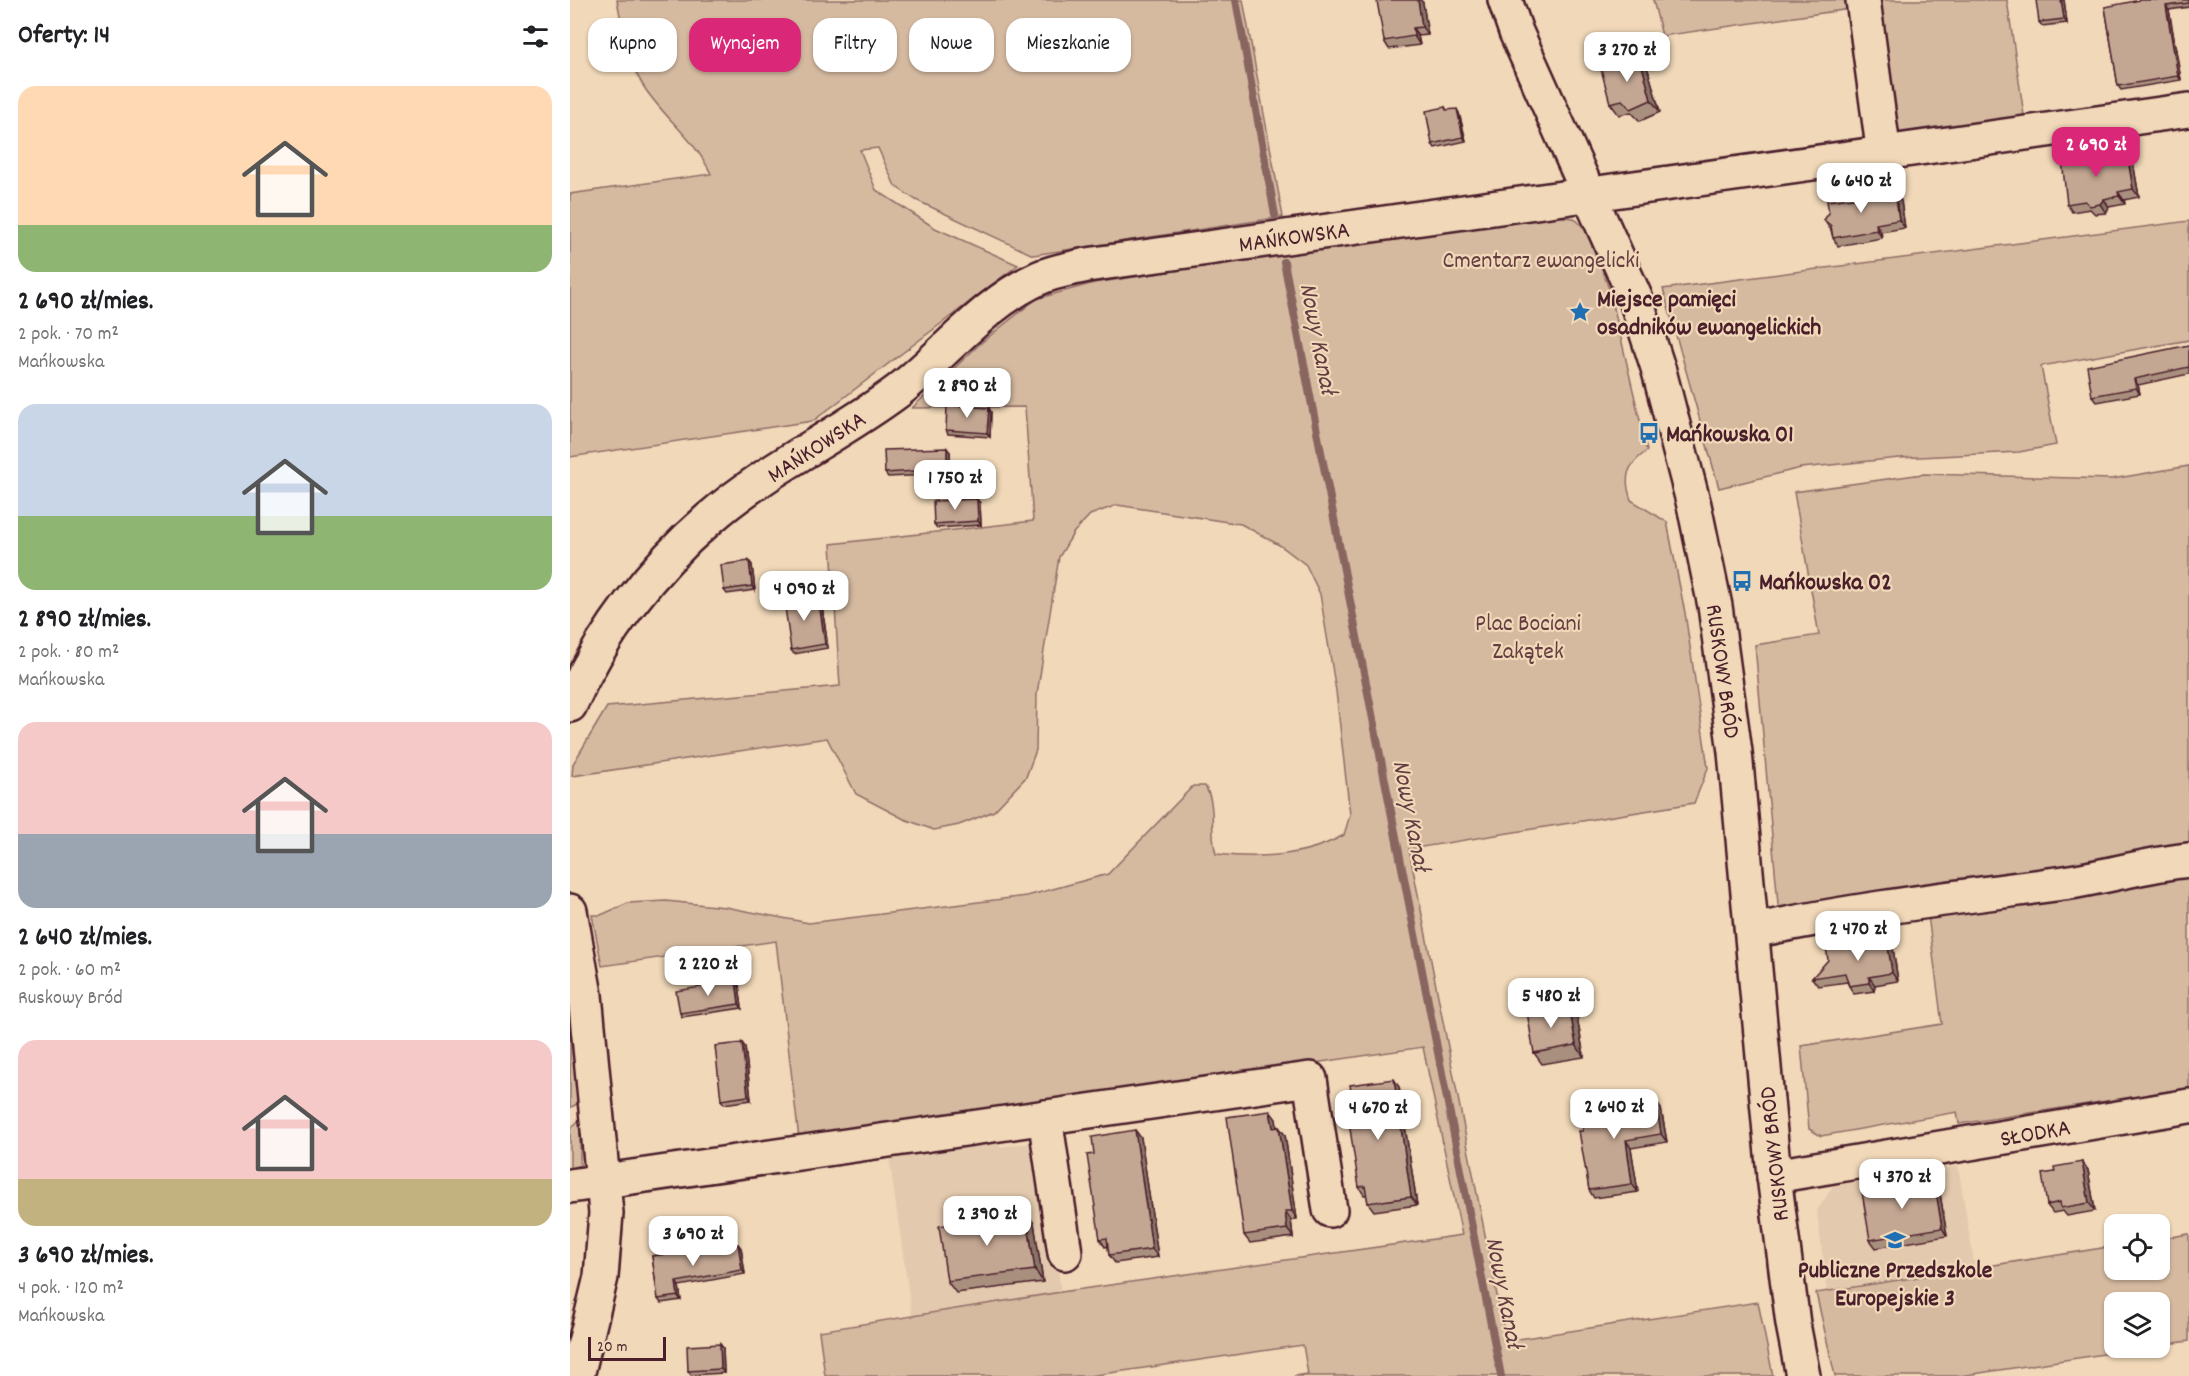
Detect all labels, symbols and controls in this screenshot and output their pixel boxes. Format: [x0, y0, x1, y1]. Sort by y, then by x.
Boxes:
text: Oferty: 14 [18, 18, 110, 55]
chip: Kupno [588, 18, 677, 72]
chip: Wynajem [689, 18, 801, 72]
chip: Filtry [813, 18, 897, 72]
chip: Nowe [909, 18, 994, 72]
chip: Mieszkanie [1006, 18, 1131, 72]
icon: filters [519, 20, 552, 53]
pin: 3 270 zł [1565, 32, 1689, 83]
text: 3 270 zł [1598, 37, 1656, 65]
icon: home [231, 125, 339, 233]
pin: 2 690 zł [2034, 127, 2158, 178]
text: 2 690 zł [2066, 132, 2126, 160]
pin: 6 640 zł [1799, 163, 1923, 214]
text: 6 640 zł [1831, 168, 1891, 196]
street label: MAŃKOWSKA [1237, 214, 1352, 264]
park label: Cmentarz ewangelicki [1442, 245, 1640, 279]
water label: Nowy Kanał [1288, 280, 1346, 400]
text: 2 690 zł/mies. [18, 284, 153, 321]
place label: Miejsce pamięci osadników ewangelickich [1597, 284, 1821, 346]
place icon: Miejsce pamięci osadników ewangelickich [1568, 300, 1592, 324]
text: 2 pok. · 70 m² [18, 321, 119, 349]
text: Mańkowska [18, 349, 104, 377]
pin: 2 890 zł [905, 368, 1029, 419]
text: 2 890 zł [938, 373, 996, 401]
street label: MAŃKOWSKA [762, 404, 874, 493]
place label: Mańkowska 01 [1666, 419, 1793, 453]
bus stop icon: Mańkowska 01 [1637, 421, 1661, 445]
icon: home [231, 443, 339, 551]
pin: 1 750 zł [893, 460, 1017, 511]
text: 1 750 zł [928, 465, 982, 493]
place label: Mańkowska 02 [1759, 567, 1892, 601]
bus stop icon: Mańkowska 02 [1730, 569, 1754, 593]
pin: 4 090 zł [742, 571, 866, 622]
text: 4 090 zł [773, 576, 835, 604]
text: 2 890 zł/mies. [18, 602, 151, 639]
street label: RUSKOWY BRÓD [1695, 602, 1747, 741]
park label: Plac Bociani Zakątek [1475, 608, 1581, 670]
text: 2 pok. · 80 m² [18, 639, 119, 667]
text: Mańkowska [18, 667, 104, 695]
water label: Nowy Kanał [1381, 757, 1439, 877]
icon: home [231, 761, 339, 869]
pin: 2 470 zł [1796, 911, 1920, 962]
text: 2 470 zł [1829, 916, 1887, 944]
text: 2 640 zł/mies. [18, 920, 152, 957]
pin: 2 220 zł [646, 946, 770, 997]
text: 2 220 zł [679, 951, 737, 979]
text: 2 pok. · 60 m² [18, 957, 121, 985]
pin: 5 480 zł [1489, 978, 1613, 1029]
text: 5 480 zł [1522, 983, 1580, 1011]
text: Ruskowy Bród [18, 985, 123, 1013]
icon: home [231, 1079, 339, 1187]
street label: RUSKOWY BRÓD [1752, 1085, 1800, 1223]
pin: 2 640 zł [1552, 1089, 1676, 1140]
pin: 4 670 zł [1316, 1090, 1440, 1141]
text: 2 640 zł [1584, 1094, 1644, 1122]
text: 4 670 zł [1349, 1095, 1407, 1123]
street label: SŁODKA [1998, 1112, 2073, 1158]
pin: 4 370 zł [1840, 1159, 1964, 1210]
text: 4 370 zł [1873, 1164, 1931, 1192]
pin: 2 390 zł [925, 1196, 1049, 1247]
text: 2 390 zł [957, 1201, 1017, 1229]
map controls [2104, 1214, 2170, 1358]
button: locate [2104, 1214, 2170, 1280]
pin: 3 690 zł [631, 1216, 755, 1267]
text: 3 690 zł [663, 1221, 723, 1249]
school or university icon: Publiczne Przedszkole Europejskie 3 [1883, 1228, 1907, 1252]
water label: Nowy Kanał [1474, 1234, 1532, 1354]
text: 3 690 zł/mies. [18, 1238, 153, 1275]
place label: Publiczne Przedszkole Europejskie 3 [1798, 1255, 1993, 1317]
text: 4 pok. · 120 m² [18, 1275, 124, 1303]
button: layers [2104, 1292, 2170, 1358]
text: Mańkowska [18, 1303, 104, 1331]
scale bar [588, 1334, 666, 1362]
text: 20 m [597, 1336, 627, 1359]

